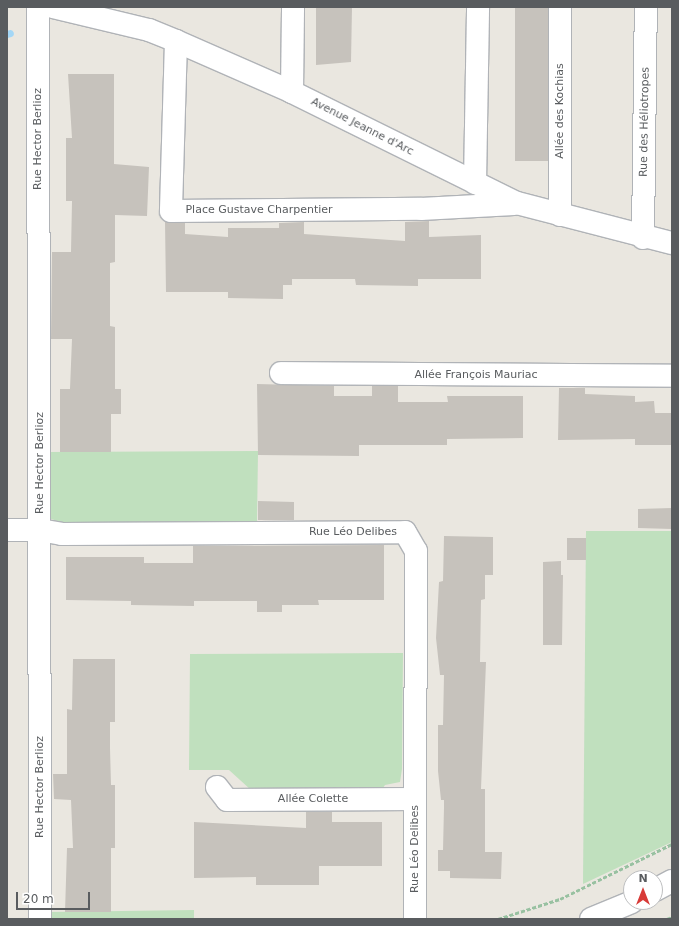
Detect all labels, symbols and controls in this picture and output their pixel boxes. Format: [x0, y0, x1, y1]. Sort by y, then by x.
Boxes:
street label: Allée des Kochias [553, 63, 567, 159]
street label: Rue des Héliotropes [637, 67, 653, 177]
street label: Rue Hector Berlioz [31, 88, 45, 190]
street label: Avenue Jeanne d'Arc [309, 95, 415, 159]
street label: Place Gustave Charpentier [185, 203, 333, 217]
street label: Allée François Mauriac [414, 368, 538, 382]
street label: Rue Hector Berlioz [33, 412, 47, 514]
street label: Rue Léo Delibes [309, 525, 397, 539]
street label: Rue Hector Berlioz [33, 736, 47, 838]
street label: Allée Colette [278, 792, 348, 806]
street label: Rue Léo Delibes [408, 805, 422, 893]
north arrow [623, 870, 663, 910]
text: N [638, 872, 648, 885]
scale bar [18, 884, 92, 910]
text: 20 m [23, 892, 54, 906]

